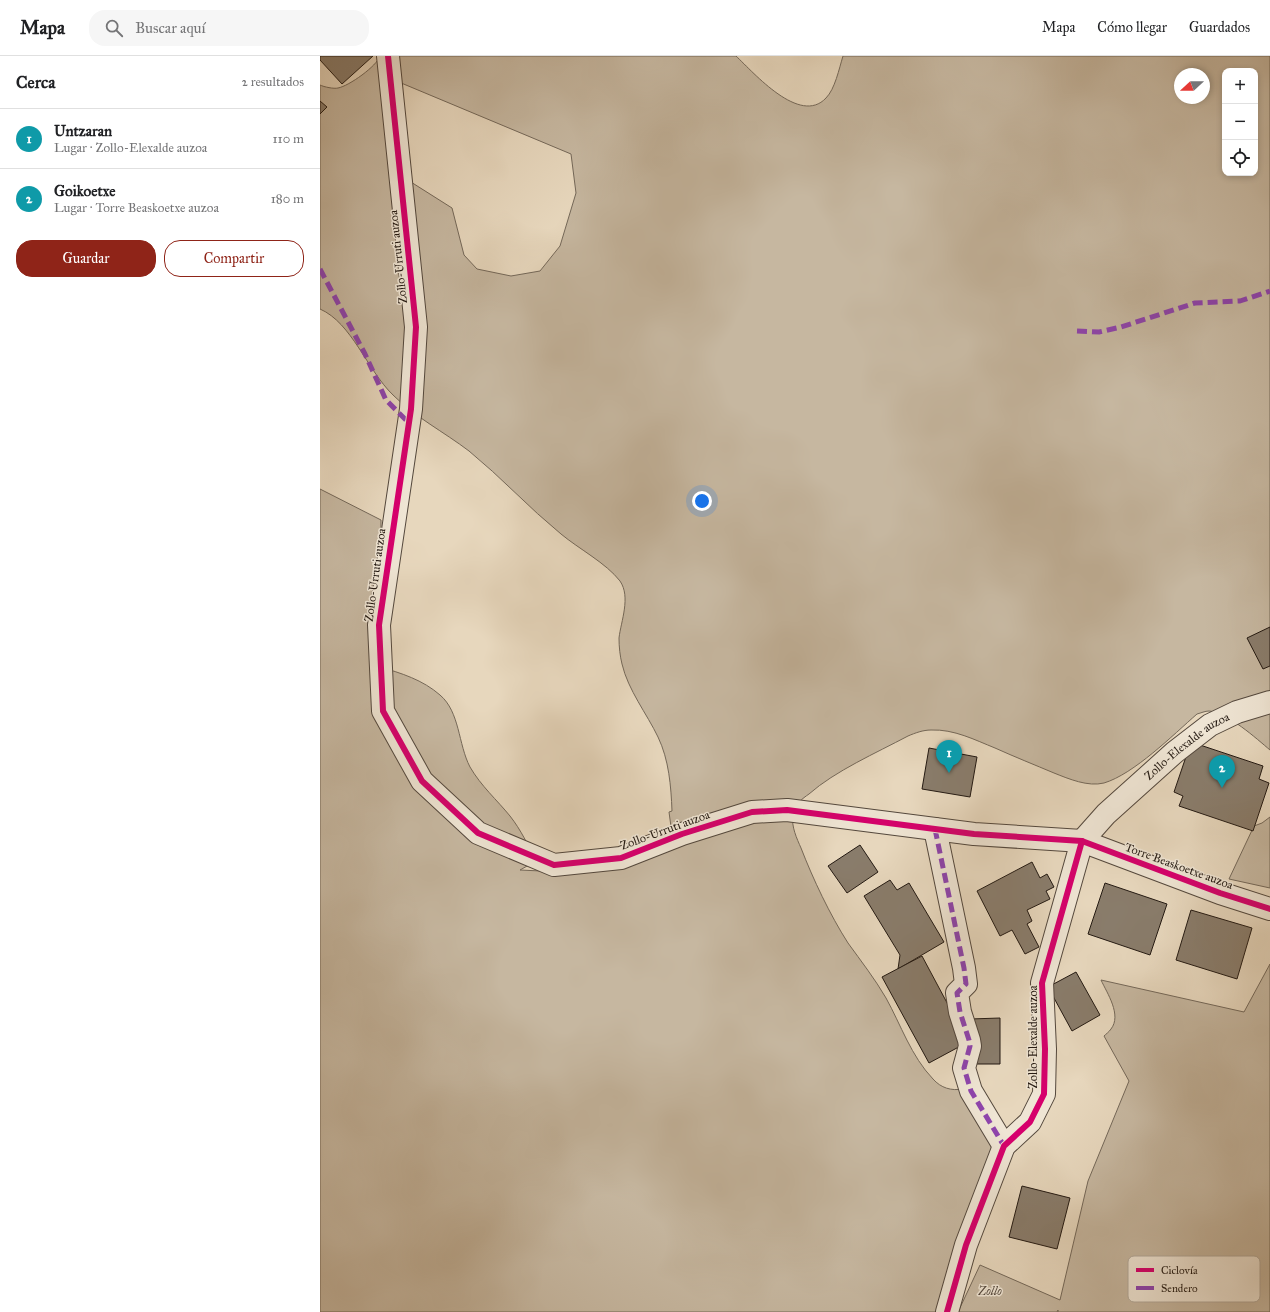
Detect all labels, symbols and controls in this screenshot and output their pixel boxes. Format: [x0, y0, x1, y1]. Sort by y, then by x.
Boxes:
search box [89, 10, 369, 46]
text: Mapa [20, 16, 65, 39]
icon: search [103, 17, 125, 39]
text: Buscar aquí [135, 19, 206, 37]
text: Mapa [1042, 19, 1075, 36]
text: Cómo llegar [1097, 19, 1167, 36]
text: Guardados [1189, 19, 1250, 36]
north arrow [1174, 68, 1210, 104]
map controls [1222, 68, 1258, 176]
button: + [1222, 68, 1258, 104]
text: Cerca [16, 72, 55, 93]
text: 2 resultados [241, 74, 304, 90]
button: − [1222, 104, 1258, 140]
text: Untzaran [54, 122, 112, 140]
text: 1 [26, 131, 32, 147]
text: 110 m [272, 131, 304, 147]
text: Lugar · Zollo-Elexalde auzoa [54, 140, 207, 156]
button: locate [1222, 140, 1258, 176]
text: Goikoetxe [54, 182, 116, 200]
text: 2 [26, 191, 32, 207]
text: 180 m [271, 191, 304, 207]
text: Lugar · Torre Beaskoetxe auzoa [54, 200, 219, 216]
street label: Zollo-Urruti auzoa [386, 209, 410, 305]
button: Guardar [16, 240, 156, 277]
button: Compartir [164, 240, 304, 277]
your location [692, 491, 712, 511]
street label: Zollo-Urruti auzoa [362, 527, 389, 623]
street label: Zollo-Elexalde auzoa [1142, 709, 1232, 783]
pin: 1 [936, 740, 962, 773]
pin: 2 [1209, 755, 1235, 788]
street label: Zollo-Urruti auzoa [618, 807, 712, 853]
street label: Torre Beaskoetxe auzoa [1123, 840, 1236, 892]
street label: Zollo-Elexalde auzoa [1026, 984, 1040, 1089]
legend [1128, 1256, 1260, 1302]
text: Ciclovía [1161, 1264, 1198, 1277]
text: Sendero [1161, 1282, 1198, 1295]
park label: Zollo [977, 1284, 1002, 1298]

